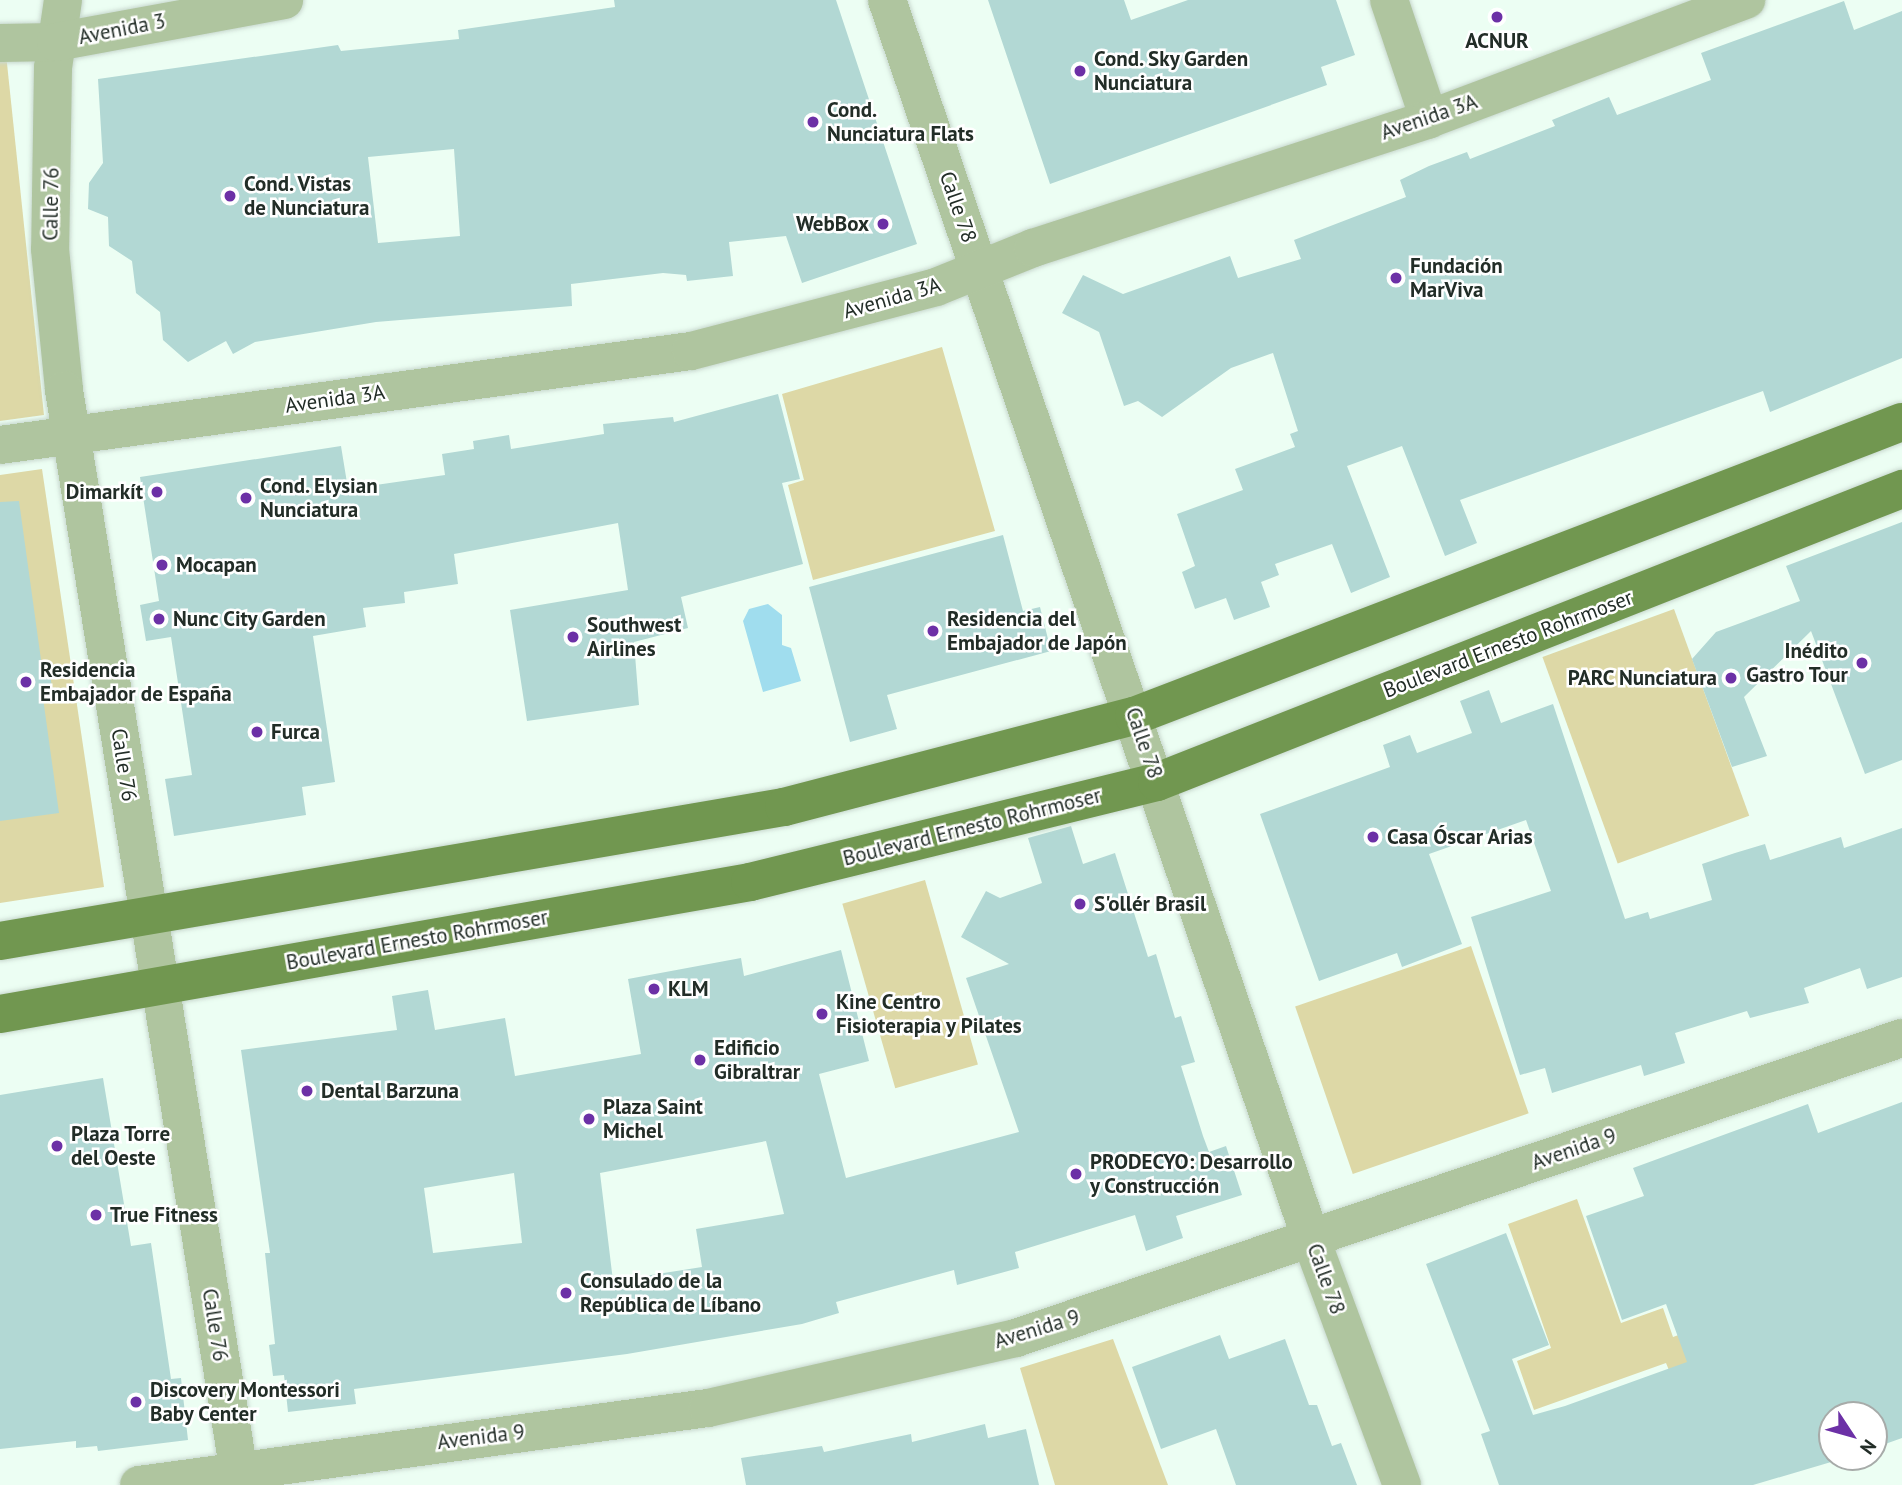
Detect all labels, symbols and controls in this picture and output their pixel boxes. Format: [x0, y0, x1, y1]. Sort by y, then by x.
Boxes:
street label: Avenida 3 [76, 8, 168, 50]
marker: ACNUR [1489, 9, 1505, 25]
place label: ACNUR [1465, 28, 1529, 54]
place label: Cond. Sky Garden Nunciatura [1094, 46, 1251, 96]
marker: Cond. Sky Garden Nunciatura [1072, 63, 1088, 79]
street label: Avenida 3A [1377, 89, 1481, 145]
place label: Cond. Nunciatura Flats [827, 97, 974, 147]
marker: Cond. Nunciatura Flats [805, 114, 821, 130]
street label: Calle 76 [38, 167, 64, 241]
street label: Calle 78 [934, 168, 982, 246]
place label: Cond. Vistas de Nunciatura [244, 171, 369, 221]
marker: Cond. Vistas de Nunciatura [222, 188, 238, 204]
place label: WebBox [796, 211, 869, 237]
marker: WebBox [875, 216, 891, 232]
place label: Fundación MarViva [1410, 253, 1503, 303]
marker: Fundación MarViva [1388, 270, 1404, 286]
street label: Avenida 3A [840, 272, 944, 324]
street label: Avenida 3A [284, 380, 386, 418]
place label: Cond. Elysian Nunciatura [260, 473, 379, 523]
place label: Dimarkít [66, 479, 143, 505]
marker: Dimarkít [149, 484, 165, 500]
marker: Cond. Elysian Nunciatura [238, 490, 254, 506]
place label: Mocapan [176, 552, 257, 578]
marker: Mocapan [154, 557, 170, 573]
street label: Boulevard Ernesto Rohrmoser [1380, 585, 1636, 703]
place label: Nunc City Garden [173, 606, 328, 632]
place label: Residencia del Embajador de Japón [947, 606, 1127, 656]
marker: Nunc City Garden [151, 611, 167, 627]
place label: Southwest Airlines [587, 612, 681, 662]
marker: Residencia del Embajador de Japón [925, 623, 941, 639]
marker: Southwest Airlines [565, 629, 581, 645]
place label: Inédito Gastro Tour [1745, 638, 1848, 688]
marker: Inédito Gastro Tour [1854, 655, 1870, 671]
place label: Residencia Embajador de España [40, 657, 232, 707]
place label: PARC Nunciatura [1567, 665, 1717, 691]
marker: PARC Nunciatura [1723, 670, 1739, 686]
marker: Residencia Embajador de España [18, 674, 34, 690]
street label: Calle 78 [1120, 704, 1168, 782]
place label: Furca [271, 719, 320, 745]
marker: Furca [249, 724, 265, 740]
street label: Calle 76 [106, 727, 142, 803]
street label: Boulevard Ernesto Rohrmoser [840, 783, 1104, 871]
place label: Casa Óscar Arias [1387, 824, 1534, 850]
marker: Casa Óscar Arias [1365, 829, 1381, 845]
place label: S'ollér Brasil [1094, 891, 1206, 917]
marker: S'ollér Brasil [1072, 896, 1088, 912]
street label: Boulevard Ernesto Rohrmoser [284, 905, 550, 975]
place label: KLM [668, 976, 709, 1002]
marker: KLM [646, 981, 662, 997]
place label: Kine Centro Fisioterapia y Pilates [836, 989, 1023, 1039]
marker: Kine Centro Fisioterapia y Pilates [814, 1006, 830, 1022]
place label: Edificio Gibraltrar [714, 1035, 800, 1085]
marker: Edificio Gibraltrar [692, 1052, 708, 1068]
place label: Dental Barzuna [321, 1078, 459, 1104]
marker: Dental Barzuna [299, 1083, 315, 1099]
place label: Plaza Saint Michel [603, 1094, 703, 1144]
marker: Plaza Saint Michel [581, 1111, 597, 1127]
place label: Plaza Torre del Oeste [71, 1121, 171, 1171]
street label: Avenida 9 [1528, 1123, 1620, 1175]
marker: Plaza Torre del Oeste [49, 1138, 65, 1154]
place label: PRODECYO: Desarrollo y Construcción [1090, 1149, 1293, 1199]
marker: PRODECYO: Desarrollo y Construcción [1068, 1166, 1084, 1182]
place label: True Fitness [110, 1202, 218, 1228]
marker: True Fitness [88, 1207, 104, 1223]
street label: Calle 78 [1302, 1240, 1350, 1318]
place label: Consulado de la República de Líbano [580, 1268, 761, 1318]
marker: Consulado de la República de Líbano [558, 1285, 574, 1301]
street label: Calle 76 [197, 1287, 233, 1363]
street label: Avenida 9 [991, 1304, 1083, 1354]
place label: Discovery Montessori Baby Center [150, 1377, 341, 1427]
marker: Discovery Montessori Baby Center [128, 1394, 144, 1410]
north arrow [1818, 1401, 1888, 1471]
street label: Avenida 9 [436, 1419, 526, 1455]
text: N [1855, 1435, 1882, 1459]

